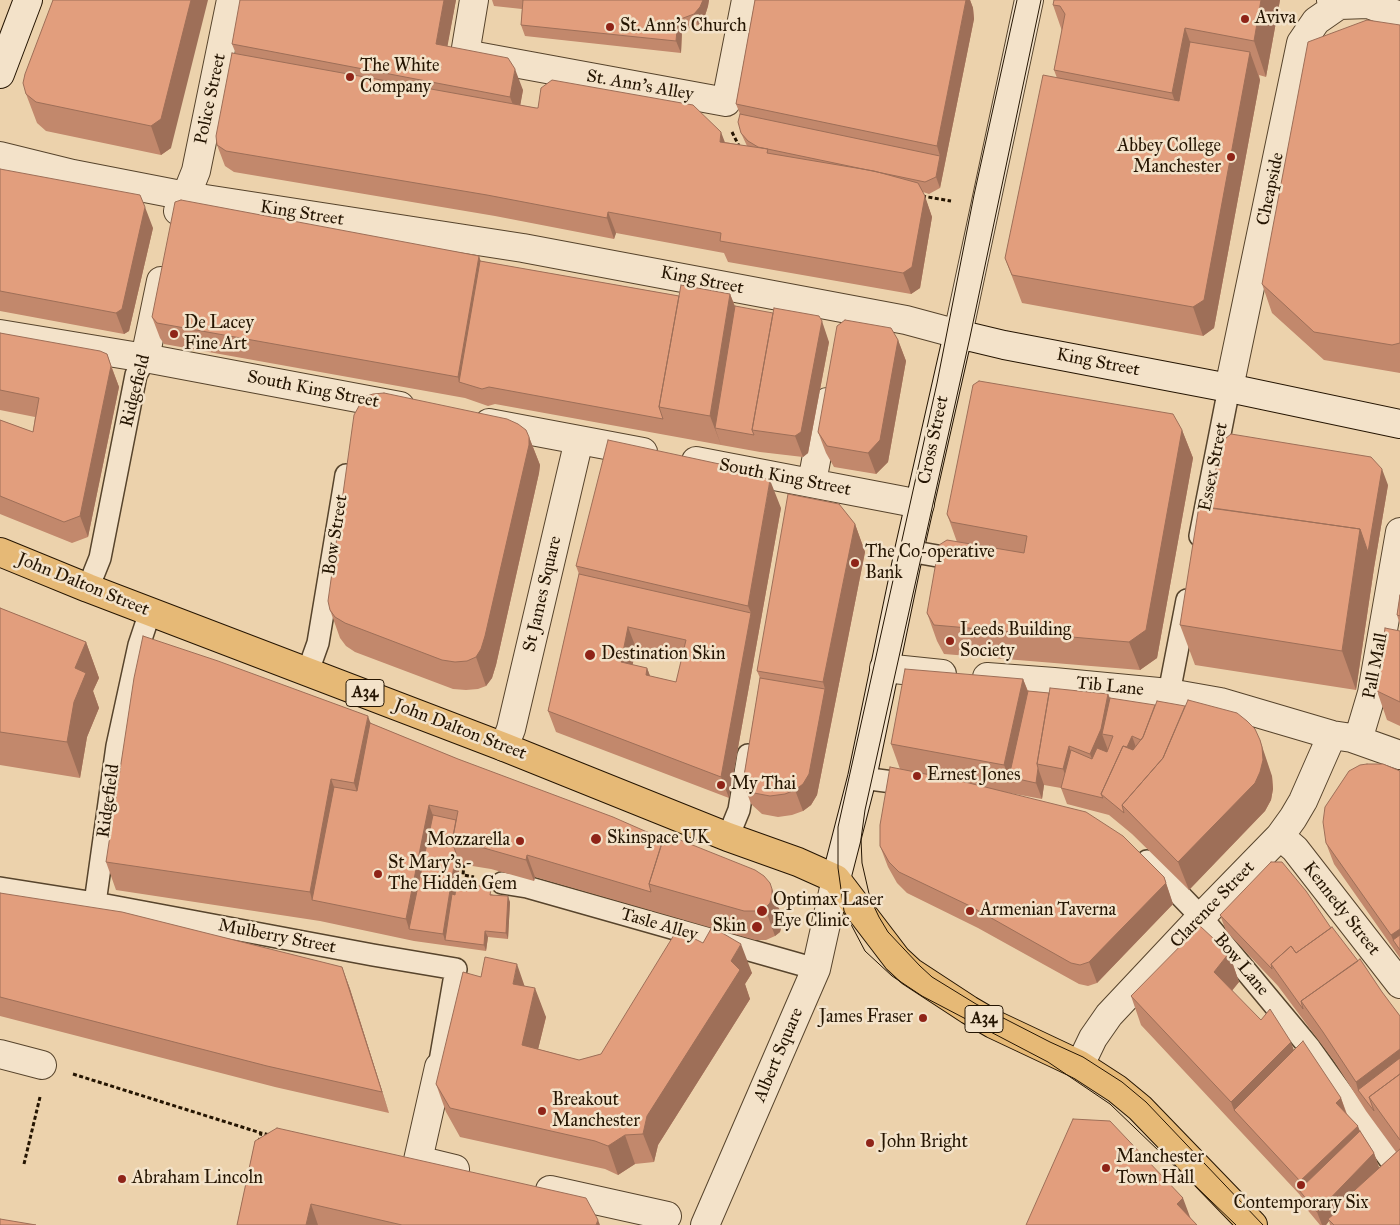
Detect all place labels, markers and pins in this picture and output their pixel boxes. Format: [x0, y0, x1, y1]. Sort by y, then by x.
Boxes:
place label: Aviva [1255, 8, 1296, 30]
marker: Aviva [1239, 13, 1251, 25]
place label: St. Ann's Church [620, 16, 747, 38]
marker: St. Ann's Church [604, 21, 616, 33]
place label: The White Company [360, 56, 440, 98]
marker: The White Company [344, 71, 356, 83]
place label: Abbey College Manchester [1117, 136, 1221, 178]
marker: Abbey College Manchester [1225, 151, 1237, 163]
place label: De Lacey Fine Art [184, 313, 254, 356]
marker: De Lacey Fine Art [168, 328, 180, 340]
place label: The Co-operative Bank [865, 542, 995, 584]
marker: The Co-operative Bank [849, 557, 861, 569]
place label: Leeds Building Society [960, 620, 1071, 662]
marker: Leeds Building Society [944, 635, 956, 647]
place label: Destination Skin [601, 644, 725, 666]
marker: Destination Skin [583, 648, 597, 662]
place label: Ernest Jones [927, 765, 1021, 787]
marker: Ernest Jones [911, 770, 923, 782]
place label: My Thai [731, 774, 796, 796]
marker: My Thai [715, 779, 727, 791]
place label: Skinspace UK [607, 828, 710, 850]
place label: Mozzarella [427, 830, 510, 852]
marker: Skinspace UK [589, 832, 603, 846]
marker: Mozzarella [514, 835, 526, 847]
place label: St Mary's - The Hidden Gem [388, 853, 517, 896]
marker: St Mary's - The Hidden Gem [372, 868, 384, 880]
place label: Optimax Laser Eye Clinic [773, 890, 883, 932]
place label: Armenian Taverna [980, 900, 1116, 922]
marker: Optimax Laser Eye Clinic [755, 904, 769, 918]
marker: Armenian Taverna [964, 905, 976, 917]
place label: Skin [713, 916, 746, 938]
marker: Skin [750, 920, 764, 934]
place label: James Fraser [819, 1007, 913, 1029]
marker: James Fraser [917, 1012, 929, 1024]
place label: Breakout Manchester [552, 1090, 640, 1132]
marker: Breakout Manchester [536, 1105, 548, 1117]
place label: John Bright [880, 1132, 968, 1154]
marker: John Bright [864, 1137, 876, 1149]
place label: Manchester Town Hall [1116, 1147, 1204, 1190]
marker: Manchester Town Hall [1100, 1162, 1112, 1174]
place label: Abraham Lincoln [132, 1168, 263, 1190]
marker: Abraham Lincoln [116, 1173, 128, 1185]
marker: Contemporary Six [1295, 1179, 1307, 1191]
place label: Contemporary Six [1233, 1193, 1369, 1215]

